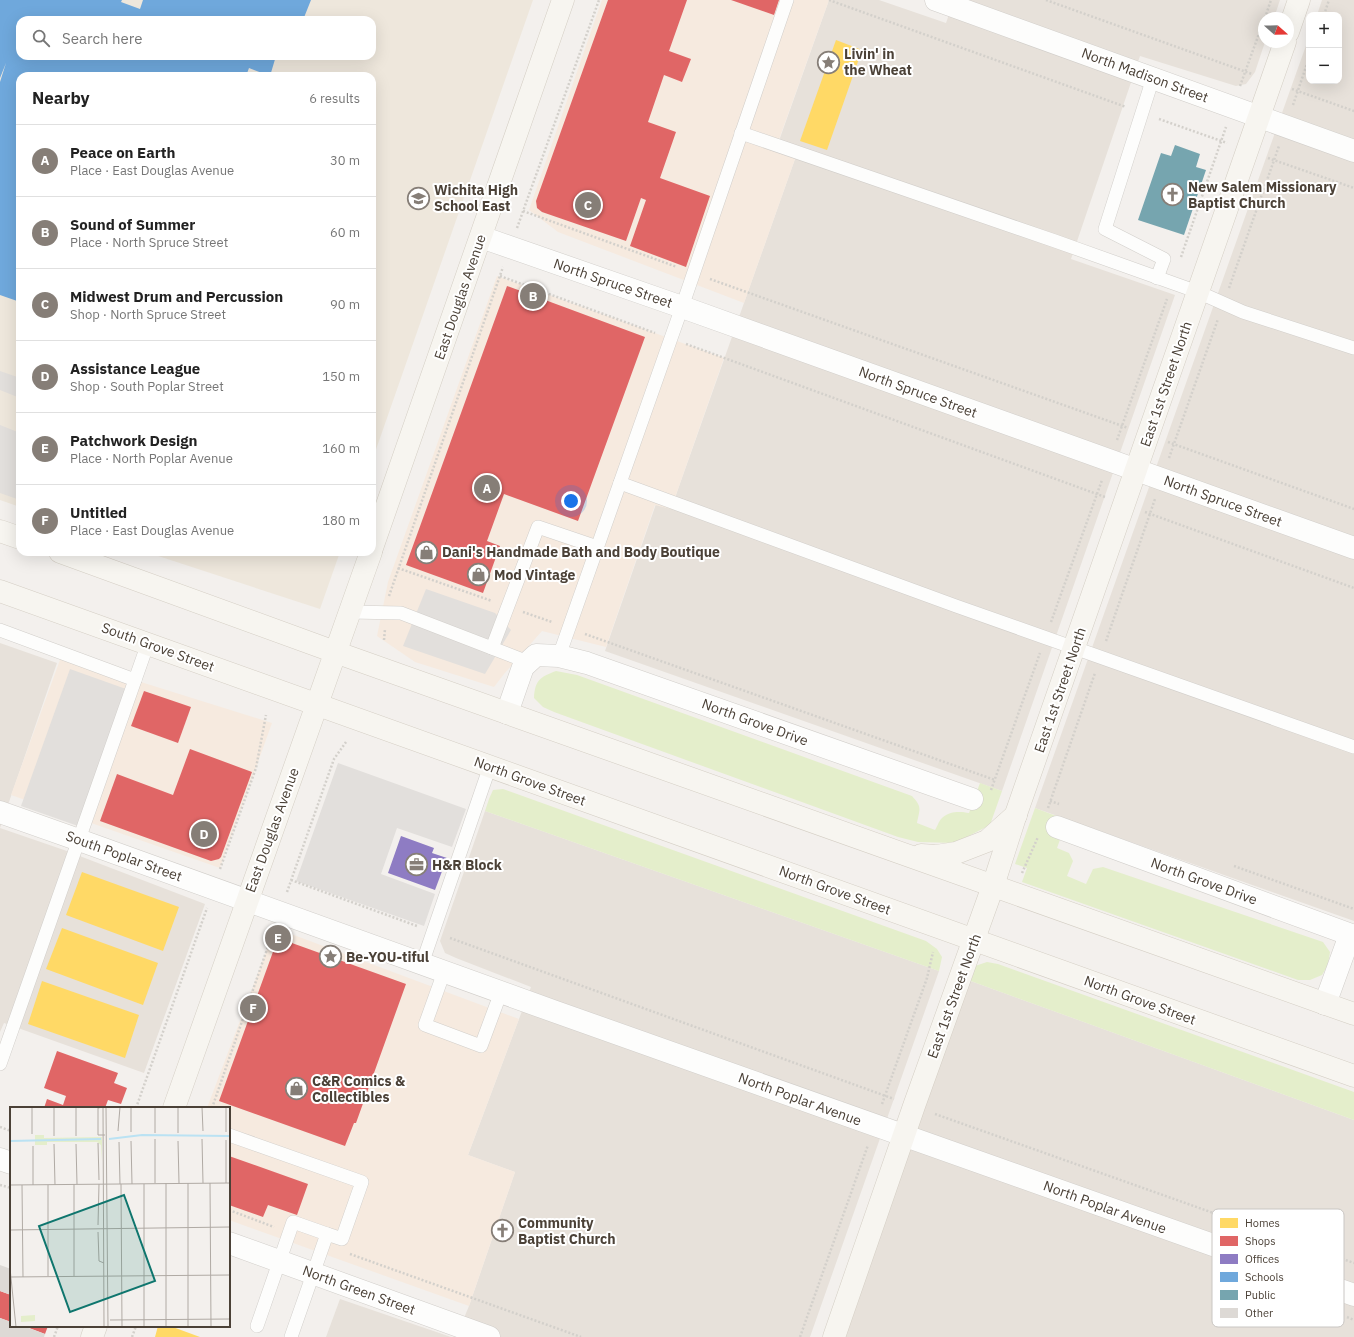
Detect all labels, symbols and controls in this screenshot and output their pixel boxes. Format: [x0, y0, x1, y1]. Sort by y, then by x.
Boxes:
north arrow [1258, 12, 1294, 48]
map controls [1306, 12, 1342, 84]
button: + [1306, 12, 1342, 48]
search box [16, 16, 376, 60]
icon: search [30, 27, 52, 49]
text: Search here [62, 29, 142, 48]
street label: North Madison Street [1079, 44, 1211, 106]
place label: Livin' in the Wheat [844, 45, 912, 79]
button: − [1306, 48, 1342, 84]
place icon: Livin' in the Wheat [815, 49, 841, 75]
text: Nearby [32, 87, 90, 109]
text: 6 results [309, 90, 360, 107]
text: Peace on Earth [70, 143, 176, 162]
text: A [41, 152, 49, 169]
text: 30 m [330, 152, 360, 169]
text: Place · East Douglas Avenue [70, 162, 234, 179]
place label: New Salem Missionary Baptist Church [1188, 178, 1337, 212]
place label: Wichita High School East [434, 181, 518, 215]
church icon: New Salem Missionary Baptist Church [1159, 182, 1185, 208]
school or university icon: Wichita High School East [405, 185, 431, 211]
pin: C [575, 190, 601, 220]
text: Sound of Summer [70, 215, 195, 234]
text: B [41, 224, 49, 241]
text: 60 m [330, 224, 360, 241]
street label: East Douglas Avenue [430, 232, 490, 362]
text: Place · North Spruce Street [70, 234, 228, 251]
street label: North Spruce Street [551, 254, 675, 312]
pin: B [520, 281, 546, 311]
text: Midwest Drum and Percussion [70, 287, 283, 306]
text: C [41, 296, 49, 313]
text: 90 m [330, 296, 360, 313]
text: Shop · North Spruce Street [70, 306, 226, 323]
street label: East 1st Street North [1136, 319, 1196, 449]
text: Assistance League [70, 359, 200, 378]
street label: North Spruce Street [856, 362, 980, 422]
text: D [40, 368, 50, 385]
text: 150 m [322, 368, 360, 385]
text: Shop · South Poplar Street [70, 378, 224, 395]
text: Patchwork Design [70, 431, 198, 450]
text: E [41, 440, 49, 457]
text: 160 m [322, 440, 360, 457]
text: Place · North Poplar Avenue [70, 450, 233, 467]
street label: North Spruce Street [1161, 471, 1285, 531]
pin: A [474, 473, 500, 503]
your location [561, 491, 581, 511]
text: Untitled [70, 503, 127, 522]
text: F [41, 512, 49, 529]
text: 180 m [322, 512, 360, 529]
text: Place · East Douglas Avenue [70, 522, 234, 539]
shop icon: Dani's Handmade Bath and Body Boutique [414, 539, 440, 565]
place label: Dani's Handmade Bath and Body Boutique [442, 543, 720, 561]
shop icon: Mod Vintage [465, 562, 491, 588]
place label: Mod Vintage [494, 566, 576, 584]
street label: South Grove Street [99, 618, 217, 676]
street label: East 1st Street North [1030, 625, 1090, 755]
street label: North Grove Drive [699, 694, 811, 750]
street label: North Grove Street [472, 752, 589, 810]
street label: East Douglas Avenue [241, 765, 303, 895]
pin: D [191, 819, 217, 849]
street label: South Poplar Street [63, 827, 185, 885]
office icon: H&R Block [404, 852, 430, 878]
street label: North Grove Drive [1148, 853, 1260, 909]
place label: H&R Block [432, 856, 503, 874]
street label: North Grove Street [777, 861, 894, 919]
pin: E [265, 923, 291, 953]
street label: East 1st Street North [923, 931, 985, 1061]
place icon: Be-YOU-tiful [317, 944, 343, 970]
place label: Be-YOU-tiful [346, 948, 429, 966]
street label: North Grove Street [1082, 971, 1199, 1029]
pin: F [240, 993, 266, 1023]
street label: North Poplar Avenue [736, 1068, 864, 1130]
place label: C&R Comics & Collectibles [312, 1072, 406, 1106]
shop icon: C&R Comics & Collectibles [283, 1076, 309, 1102]
inset map [10, 1107, 230, 1327]
street label: North Poplar Avenue [1041, 1176, 1169, 1238]
legend [1212, 1209, 1344, 1327]
place label: Community Baptist Church [518, 1214, 616, 1248]
text: Homes [1245, 1216, 1280, 1230]
church icon: Community Baptist Church [490, 1218, 516, 1244]
text: Shops [1245, 1234, 1276, 1248]
text: Offices [1245, 1252, 1279, 1266]
street label: North Green Street [300, 1261, 418, 1319]
text: Schools [1245, 1270, 1284, 1284]
text: Public [1245, 1288, 1276, 1302]
text: Other [1245, 1306, 1273, 1320]

